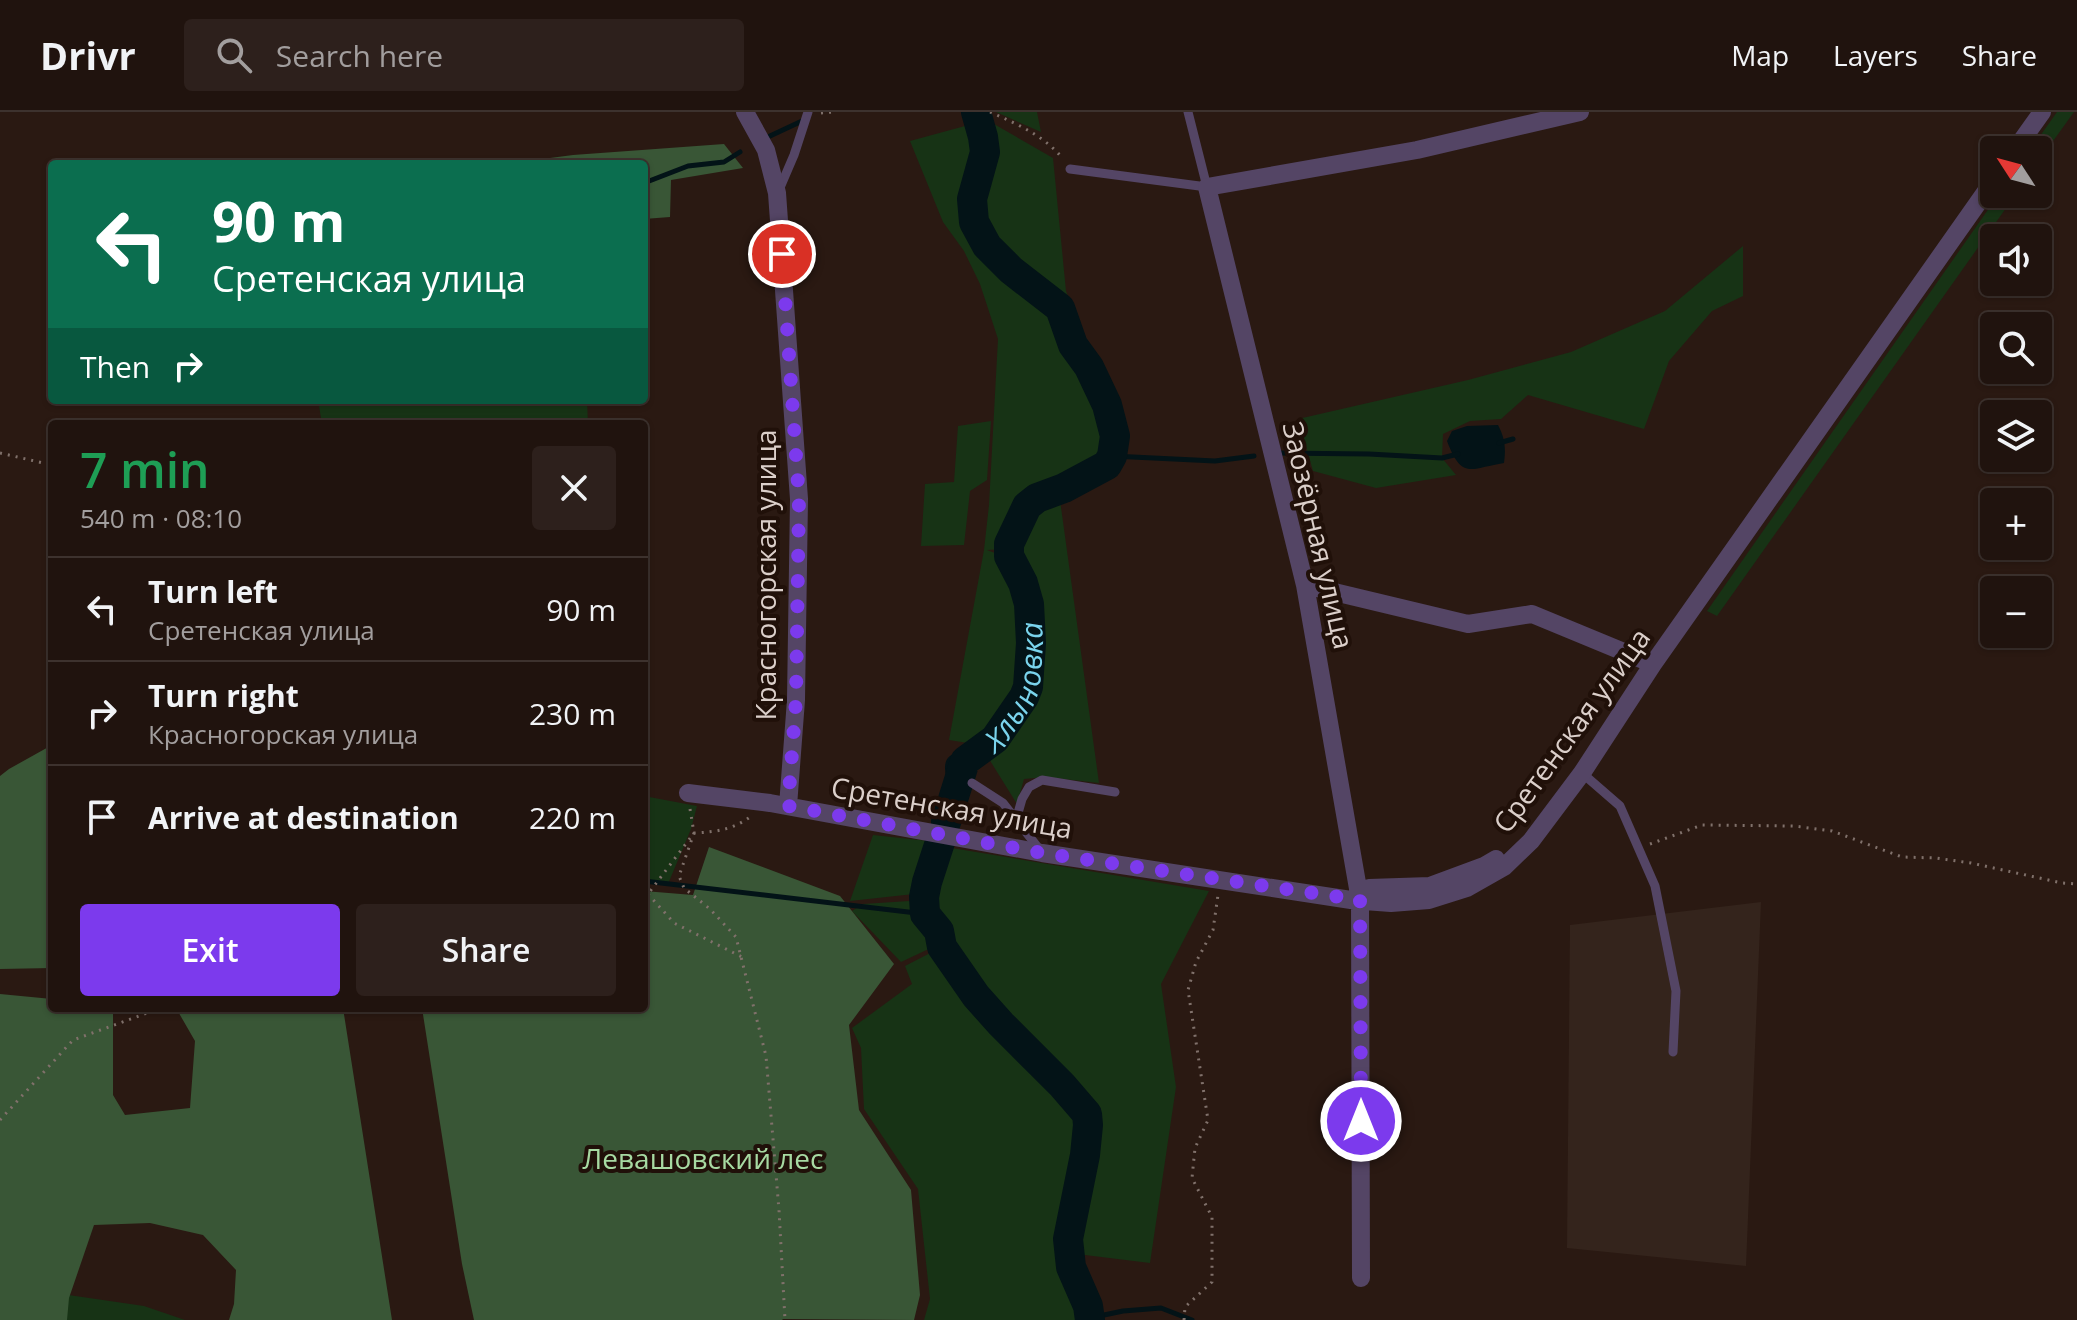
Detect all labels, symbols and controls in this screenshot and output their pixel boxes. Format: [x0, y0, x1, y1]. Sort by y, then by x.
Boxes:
search box [184, 19, 744, 91]
text: Drivr [40, 29, 136, 81]
icon: search [212, 33, 256, 77]
text: Search here [276, 35, 443, 76]
text: Map [1731, 36, 1789, 74]
text: Layers [1833, 36, 1918, 74]
text: Share [1962, 36, 2037, 74]
north arrow [1980, 136, 2052, 208]
map controls [1980, 136, 2052, 648]
text: 90 m [212, 182, 346, 258]
icon: left [80, 192, 184, 296]
pin [748, 220, 816, 288]
button: sound [1980, 224, 2052, 296]
icon: arrive [760, 232, 804, 276]
text: Сретенская улица [212, 254, 526, 303]
button: search [1980, 312, 2052, 384]
icon: right [166, 344, 210, 388]
text: Then [80, 346, 150, 387]
button: layers [1980, 400, 2052, 472]
street label: Заозёрная улица [1274, 418, 1364, 652]
street label: Красногорская улица [746, 430, 784, 720]
text: 7 min [80, 437, 210, 502]
button: close [532, 446, 616, 530]
button: + [1980, 488, 2052, 560]
text: 540 m · 08:10 [80, 500, 242, 536]
text: Turn left [148, 571, 278, 612]
button: − [1980, 576, 2052, 648]
icon: left [80, 587, 124, 631]
text: 90 m [546, 589, 616, 630]
text: Сретенская улица [148, 612, 375, 648]
street label: Сретенская улица [1484, 620, 1658, 840]
water label: Хлыновка [974, 621, 1052, 762]
text: Turn right [148, 675, 299, 716]
icon: right [80, 691, 124, 735]
text: 230 m [529, 693, 616, 734]
text: Красногорская улица [148, 716, 418, 752]
street label: Сретенская улица [828, 767, 1076, 847]
icon: arrive [80, 795, 124, 839]
text: Arrive at destination [148, 797, 459, 838]
text: 220 m [529, 797, 616, 838]
button: Exit [80, 904, 340, 996]
button: Share [356, 904, 616, 996]
position arrow [1319, 1079, 1403, 1163]
park label: Левашовский лес [583, 1139, 823, 1177]

